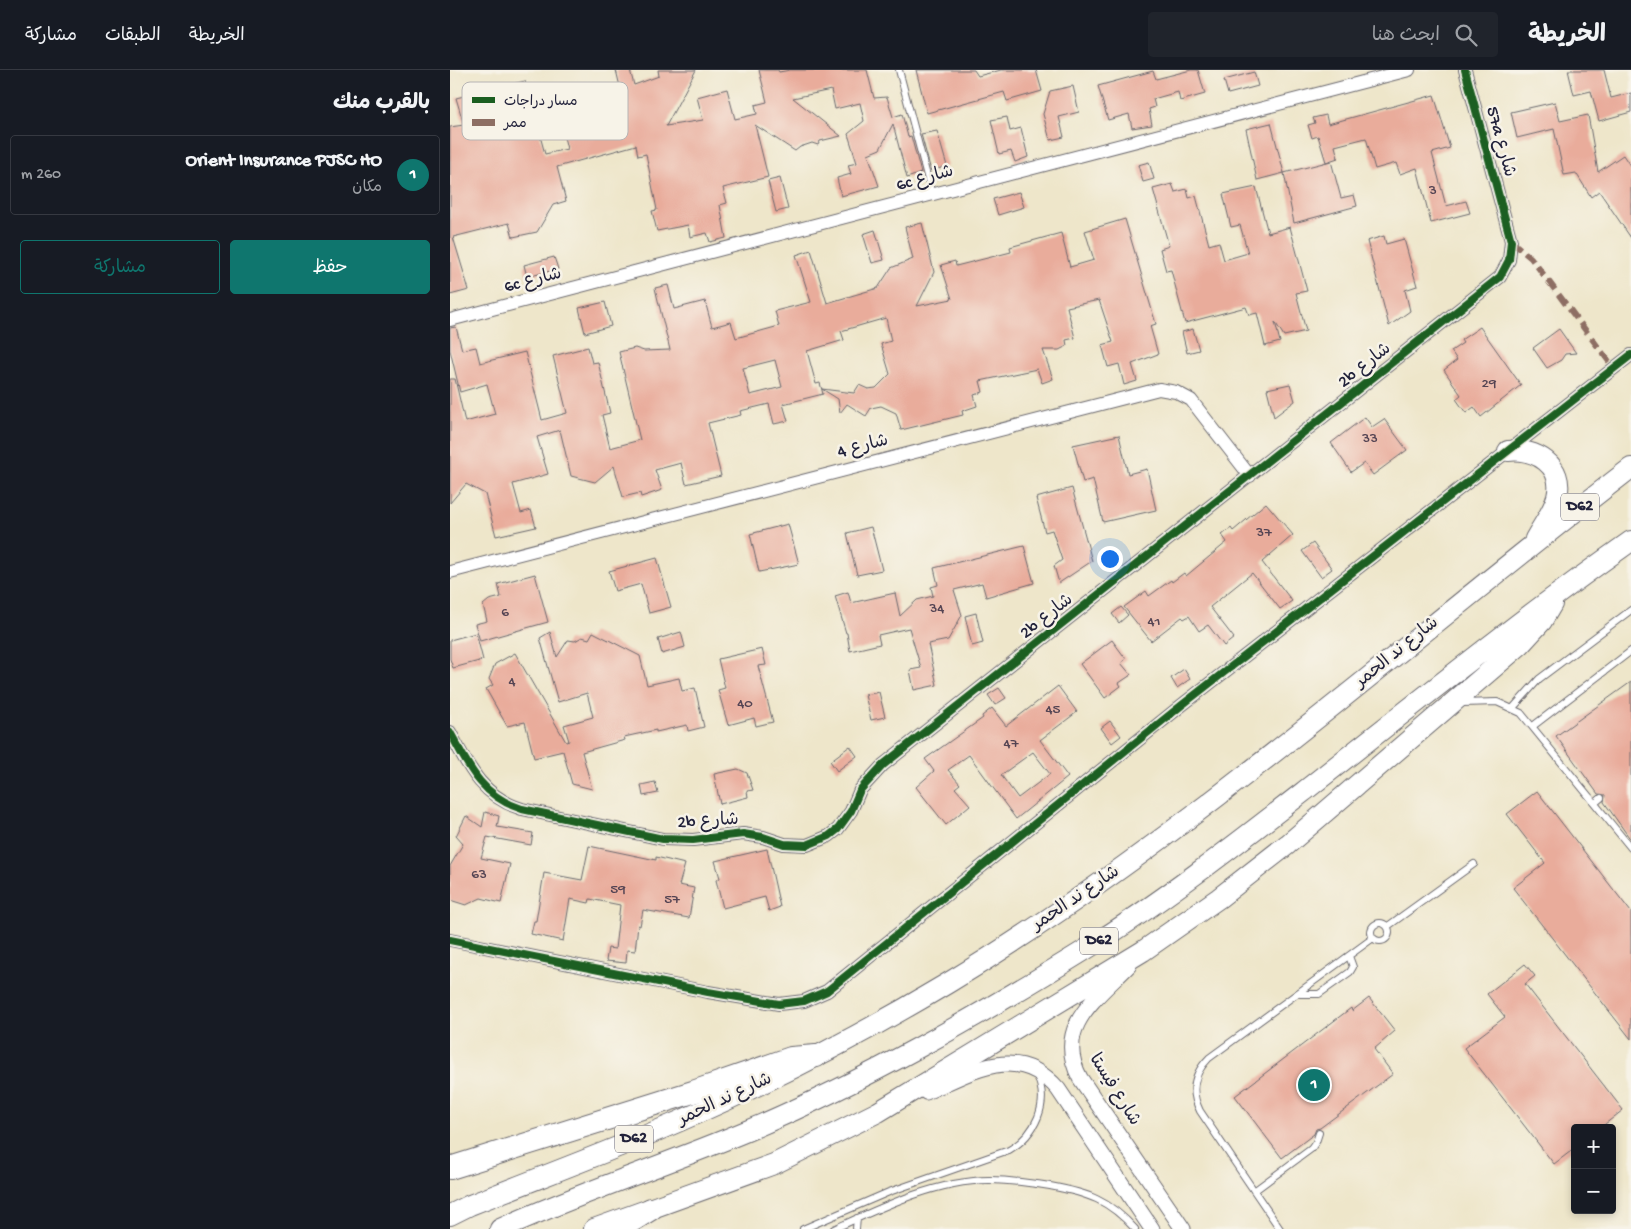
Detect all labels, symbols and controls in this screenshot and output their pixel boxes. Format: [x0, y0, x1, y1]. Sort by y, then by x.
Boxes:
search box [1148, 12, 1498, 57]
icon: search [1452, 21, 1480, 49]
text: الخريطة [1528, 22, 1606, 51]
text: ابحث هنا [1372, 25, 1440, 48]
text: مشاركة [25, 26, 77, 47]
text: الطبقات [105, 26, 161, 47]
text: الخريطة [189, 26, 245, 47]
legend [462, 82, 628, 140]
text: بالقرب منك [333, 92, 430, 117]
text: مسار دراجات [504, 94, 578, 111]
street label: 57a شارع [1481, 104, 1519, 180]
text: ممر [503, 116, 527, 133]
text: Orient Insurance PJSC HO [186, 150, 382, 173]
street label: 6c شارع [894, 161, 956, 197]
text: 260 m [21, 166, 61, 185]
text: 1 [410, 166, 416, 185]
text: مكان [352, 179, 382, 198]
house number: 3 [1428, 182, 1437, 200]
button: مشاركة [20, 240, 220, 294]
button: حفظ [230, 240, 430, 294]
street label: 6c شارع [502, 264, 564, 298]
street label: 2b شارع [1334, 339, 1396, 393]
house number: 29 [1482, 375, 1497, 393]
house number: 33 [1361, 430, 1378, 448]
street label: شارع 4 [835, 431, 891, 463]
road number: D62 [1561, 494, 1599, 521]
house number: 37 [1255, 524, 1273, 542]
your location [1097, 546, 1123, 572]
street label: 2b شارع [1016, 590, 1078, 644]
house number: 34 [929, 600, 944, 618]
house number: 6 [501, 604, 509, 622]
house number: 41 [1147, 613, 1161, 631]
street label: شارع ند الحمر [1349, 613, 1443, 694]
house number: 4 [508, 673, 516, 691]
house number: 40 [737, 695, 753, 713]
house number: 45 [1046, 701, 1061, 719]
house number: 47 [1004, 735, 1020, 753]
street label: 2b شارع [677, 810, 739, 834]
street label: شارع ند الحمر [1026, 862, 1124, 937]
house number: 63 [471, 866, 487, 884]
house number: 59 [610, 881, 626, 899]
house number: 57 [664, 891, 681, 909]
road number: D62 [1080, 928, 1118, 954]
street label: شارع فيستا [1084, 1050, 1144, 1130]
pin: 1 [1298, 1066, 1330, 1104]
street label: شارع ند الحمر [673, 1069, 776, 1132]
map controls [1571, 1124, 1616, 1214]
button: + [1571, 1124, 1616, 1169]
road number: D62 [615, 1126, 653, 1152]
button: − [1571, 1169, 1616, 1214]

